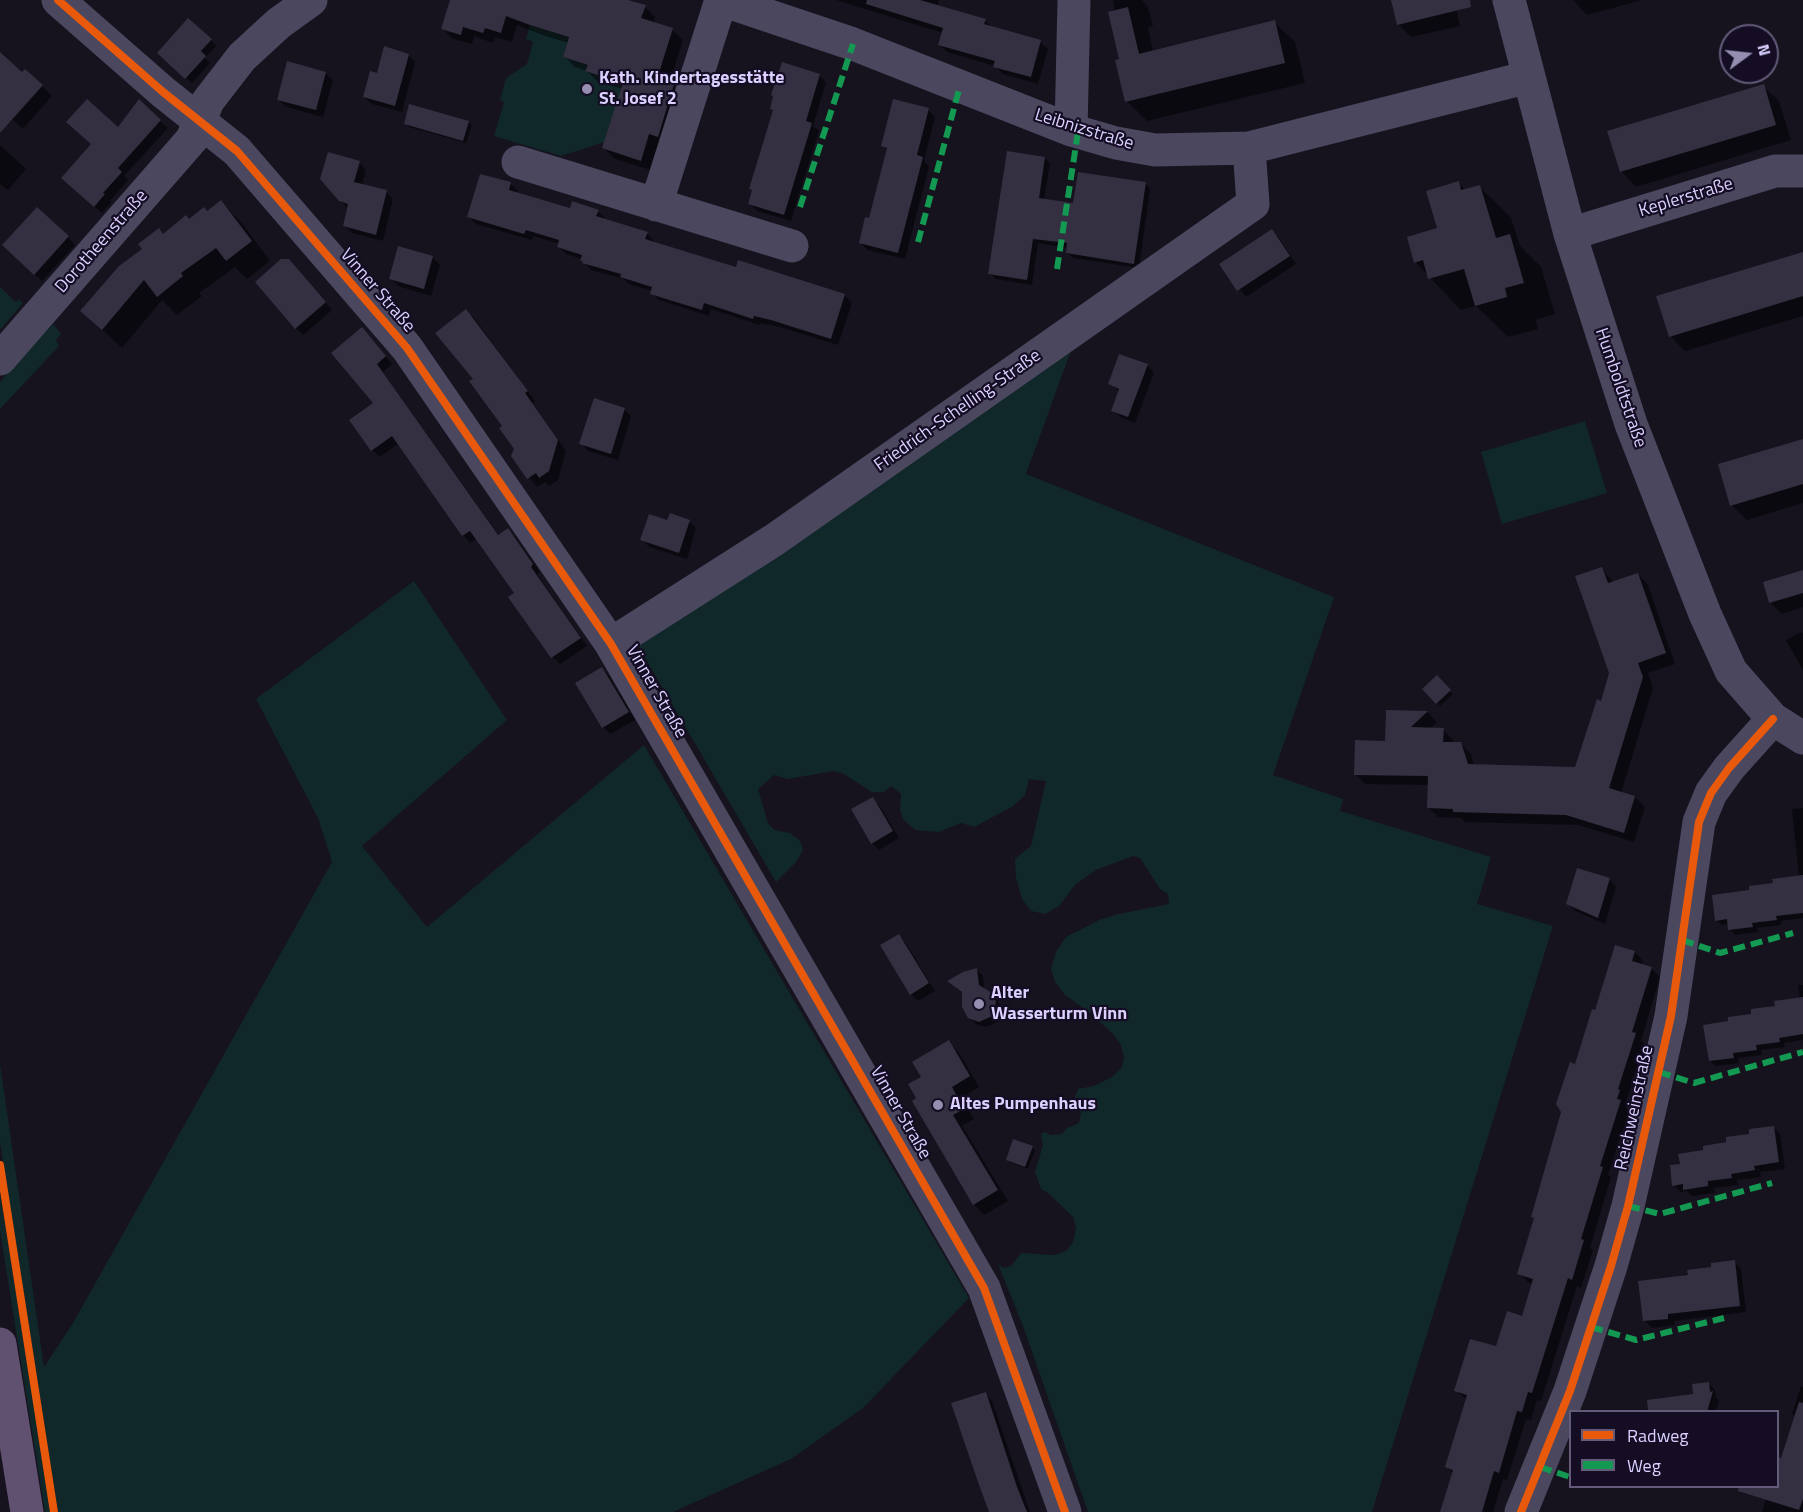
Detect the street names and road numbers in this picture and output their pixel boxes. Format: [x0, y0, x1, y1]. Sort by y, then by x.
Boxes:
street label: Leibnizstraße [1032, 105, 1136, 155]
street label: Keplerstraße [1636, 173, 1736, 223]
street label: Dorotheenstraße [51, 186, 153, 298]
street label: Vinner Straße [335, 245, 419, 337]
street label: Humboldtstraße [1589, 325, 1651, 451]
street label: Friedrich-Schelling-Straße [871, 345, 1045, 477]
street label: Vinner Straße [621, 642, 691, 742]
street label: Reichweinstraße [1611, 1044, 1659, 1172]
street label: Vinner Straße [865, 1063, 935, 1163]

